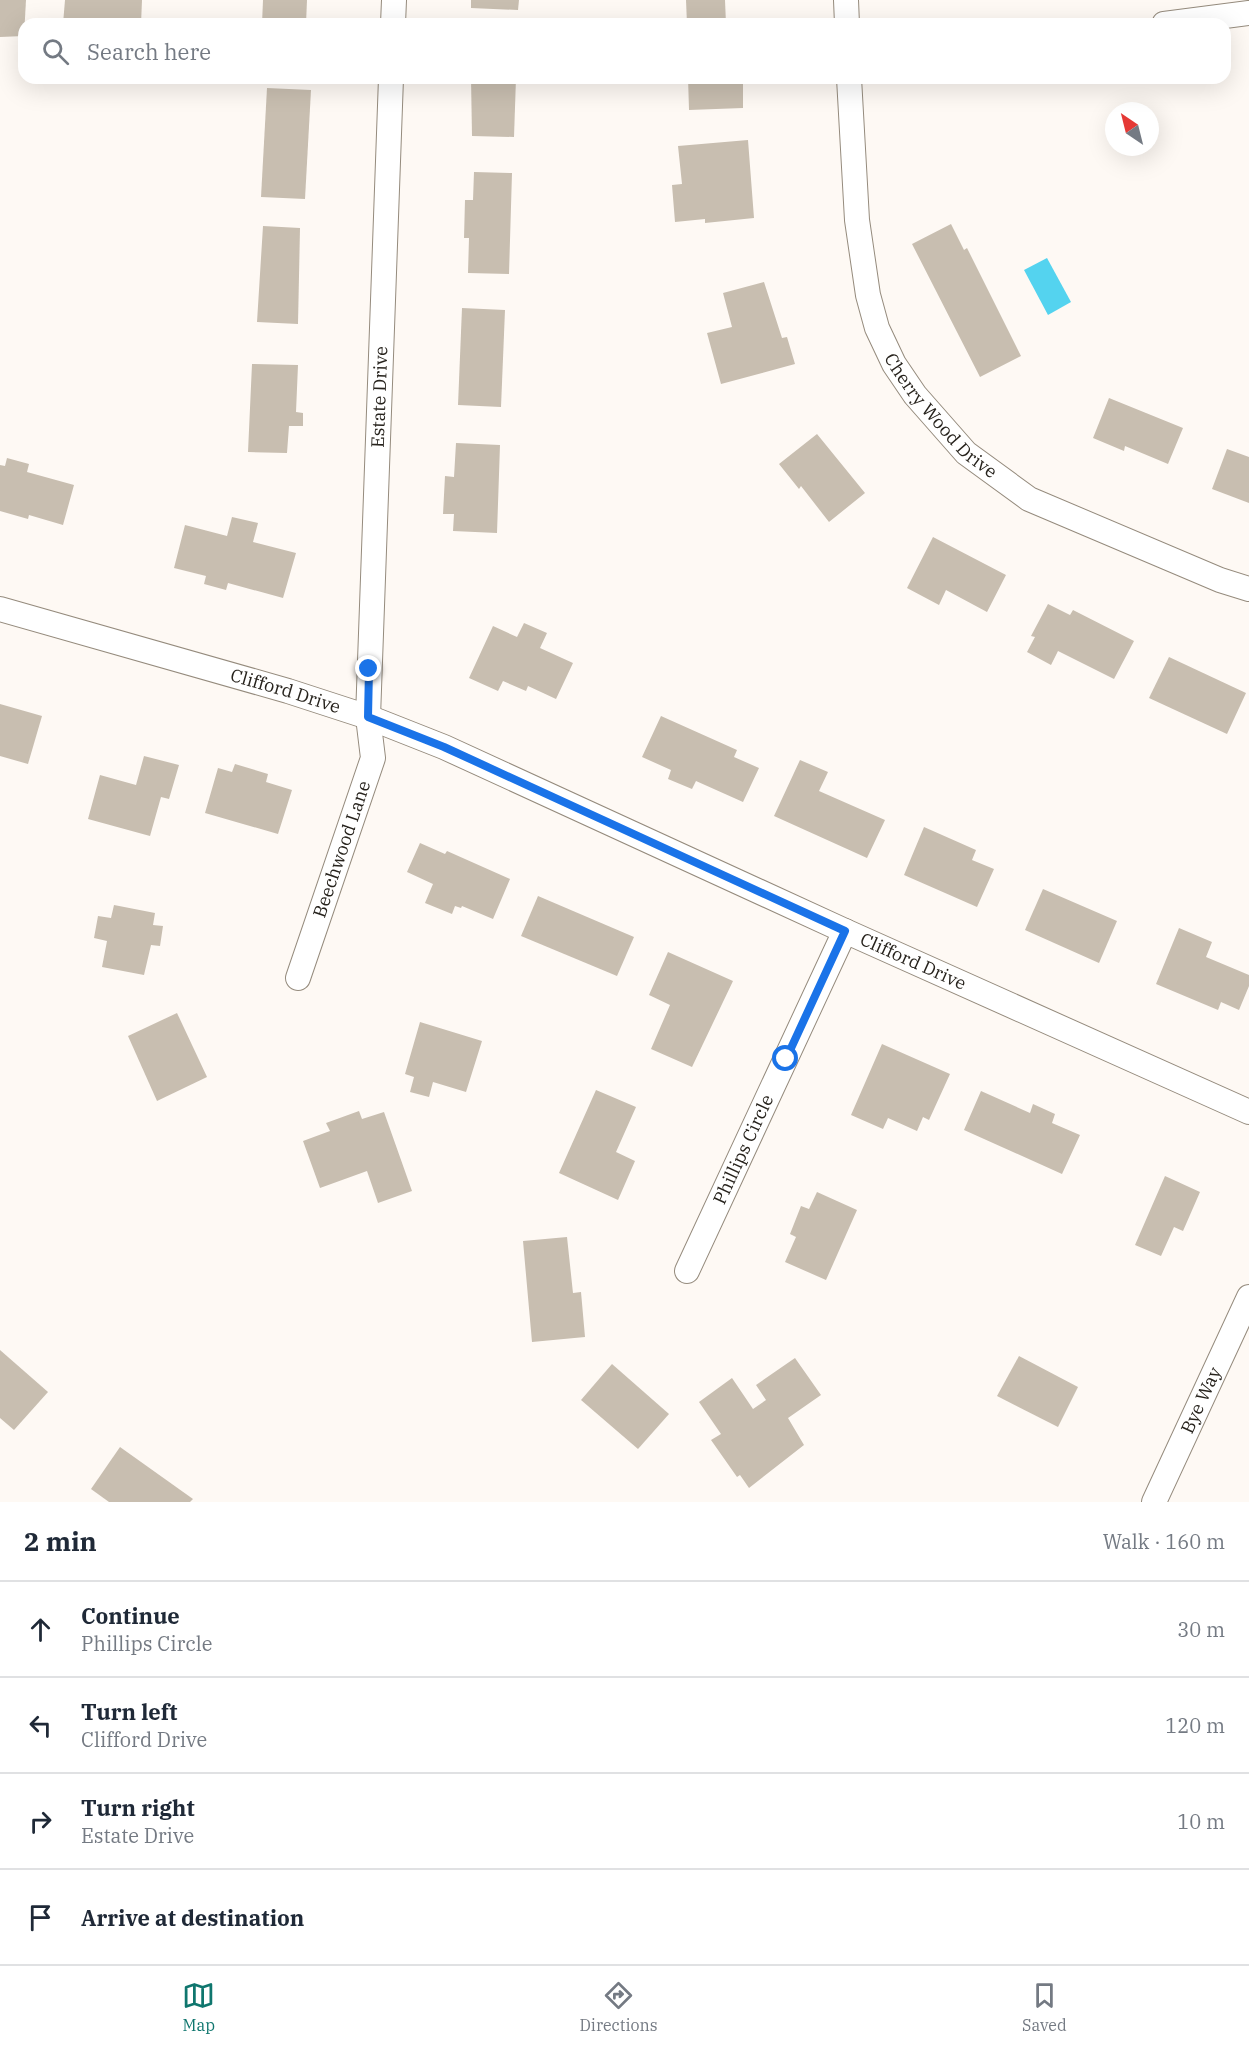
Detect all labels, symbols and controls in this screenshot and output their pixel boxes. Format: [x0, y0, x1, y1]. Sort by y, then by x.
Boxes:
search box [18, 18, 1231, 84]
icon: search [39, 35, 72, 68]
text: Search here [87, 37, 211, 66]
north arrow [1105, 102, 1159, 156]
street label: Estate Drive [366, 346, 392, 448]
street label: Cherry Wood Drive [880, 349, 1002, 483]
route end [355, 655, 381, 681]
street label: Clifford Drive [228, 663, 343, 718]
street label: Beechwood Lane [307, 778, 375, 921]
street label: Clifford Drive [857, 927, 970, 995]
route start [772, 1045, 798, 1071]
street label: Phillips Circle [708, 1091, 778, 1208]
street label: Bye Way [1175, 1363, 1226, 1437]
text: 2 min [24, 1524, 97, 1558]
text: Walk · 160 m [1103, 1528, 1225, 1555]
text: Continue [81, 1601, 180, 1630]
icon: ahead [24, 1613, 57, 1646]
text: 30 m [1177, 1616, 1225, 1643]
text: Phillips Circle [81, 1630, 212, 1657]
text: Turn left [81, 1697, 177, 1726]
icon: left [24, 1709, 57, 1742]
text: 120 m [1165, 1712, 1225, 1739]
text: Clifford Drive [81, 1726, 207, 1753]
text: Turn right [81, 1793, 195, 1822]
icon: right [24, 1805, 57, 1838]
text: 10 m [1177, 1808, 1225, 1835]
text: Estate Drive [81, 1822, 194, 1849]
icon: arrive [24, 1901, 57, 1934]
text: Arrive at destination [81, 1903, 304, 1932]
tab: Map [182, 1979, 215, 2035]
tab: Directions [580, 1979, 658, 2035]
tab: Saved [1022, 1979, 1067, 2035]

